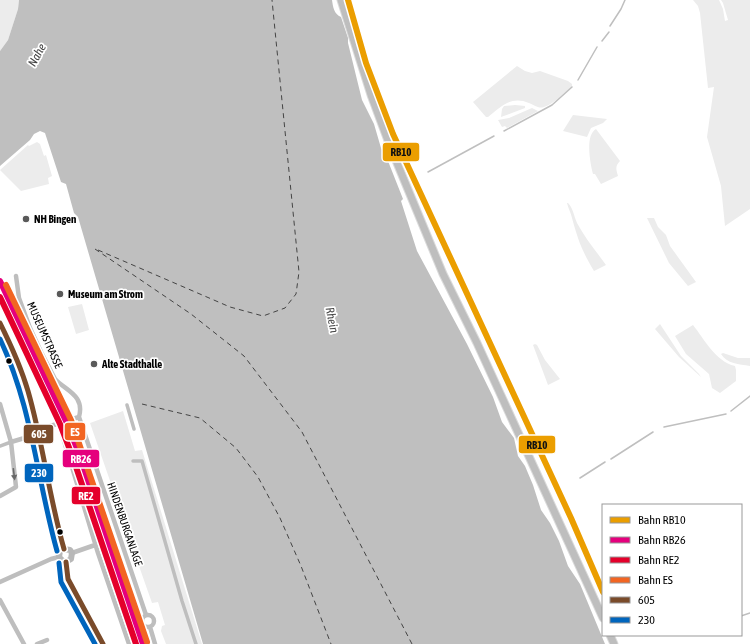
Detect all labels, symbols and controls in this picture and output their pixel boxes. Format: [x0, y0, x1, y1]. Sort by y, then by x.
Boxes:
water label: Nahe [25, 41, 49, 69]
line badge: RB10 [382, 142, 420, 162]
text: RB10 [390, 146, 412, 158]
place label: NH Bingen [34, 213, 76, 225]
marker: NH Bingen [21, 214, 31, 224]
place label: Museum am Strom [68, 288, 143, 300]
marker: Museum am Strom [55, 289, 65, 299]
street label: MUSEUMSTRASSE [25, 300, 65, 370]
water label: Rhein [323, 306, 341, 334]
unlabelled marker [4, 356, 14, 366]
place label: Alte Stadthalle [101, 358, 162, 370]
marker: Alte Stadthalle [89, 359, 99, 369]
line badge: ES [64, 422, 86, 441]
line badge: 605 [23, 424, 54, 444]
text: ES [70, 426, 80, 438]
text: 605 [31, 428, 47, 440]
line badge: RB10 [518, 435, 556, 454]
text: RB10 [526, 439, 548, 451]
line badge: RB26 [62, 449, 100, 468]
text: RB26 [70, 453, 92, 465]
line badge: 230 [24, 463, 54, 483]
text: 230 [31, 467, 47, 479]
one-way arrow [11, 468, 17, 480]
street label: HINDENBURGANLAGE [105, 480, 145, 568]
line badge: RE2 [71, 486, 101, 505]
text: RE2 [78, 490, 94, 502]
legend [602, 504, 742, 636]
text: Bahn RB10 [638, 513, 686, 527]
unlabelled marker [55, 527, 65, 537]
text: Bahn RB26 [638, 533, 686, 547]
text: Bahn RE2 [638, 553, 679, 567]
text: Bahn ES [638, 573, 673, 587]
text: 605 [638, 593, 655, 607]
text: 230 [638, 613, 655, 627]

